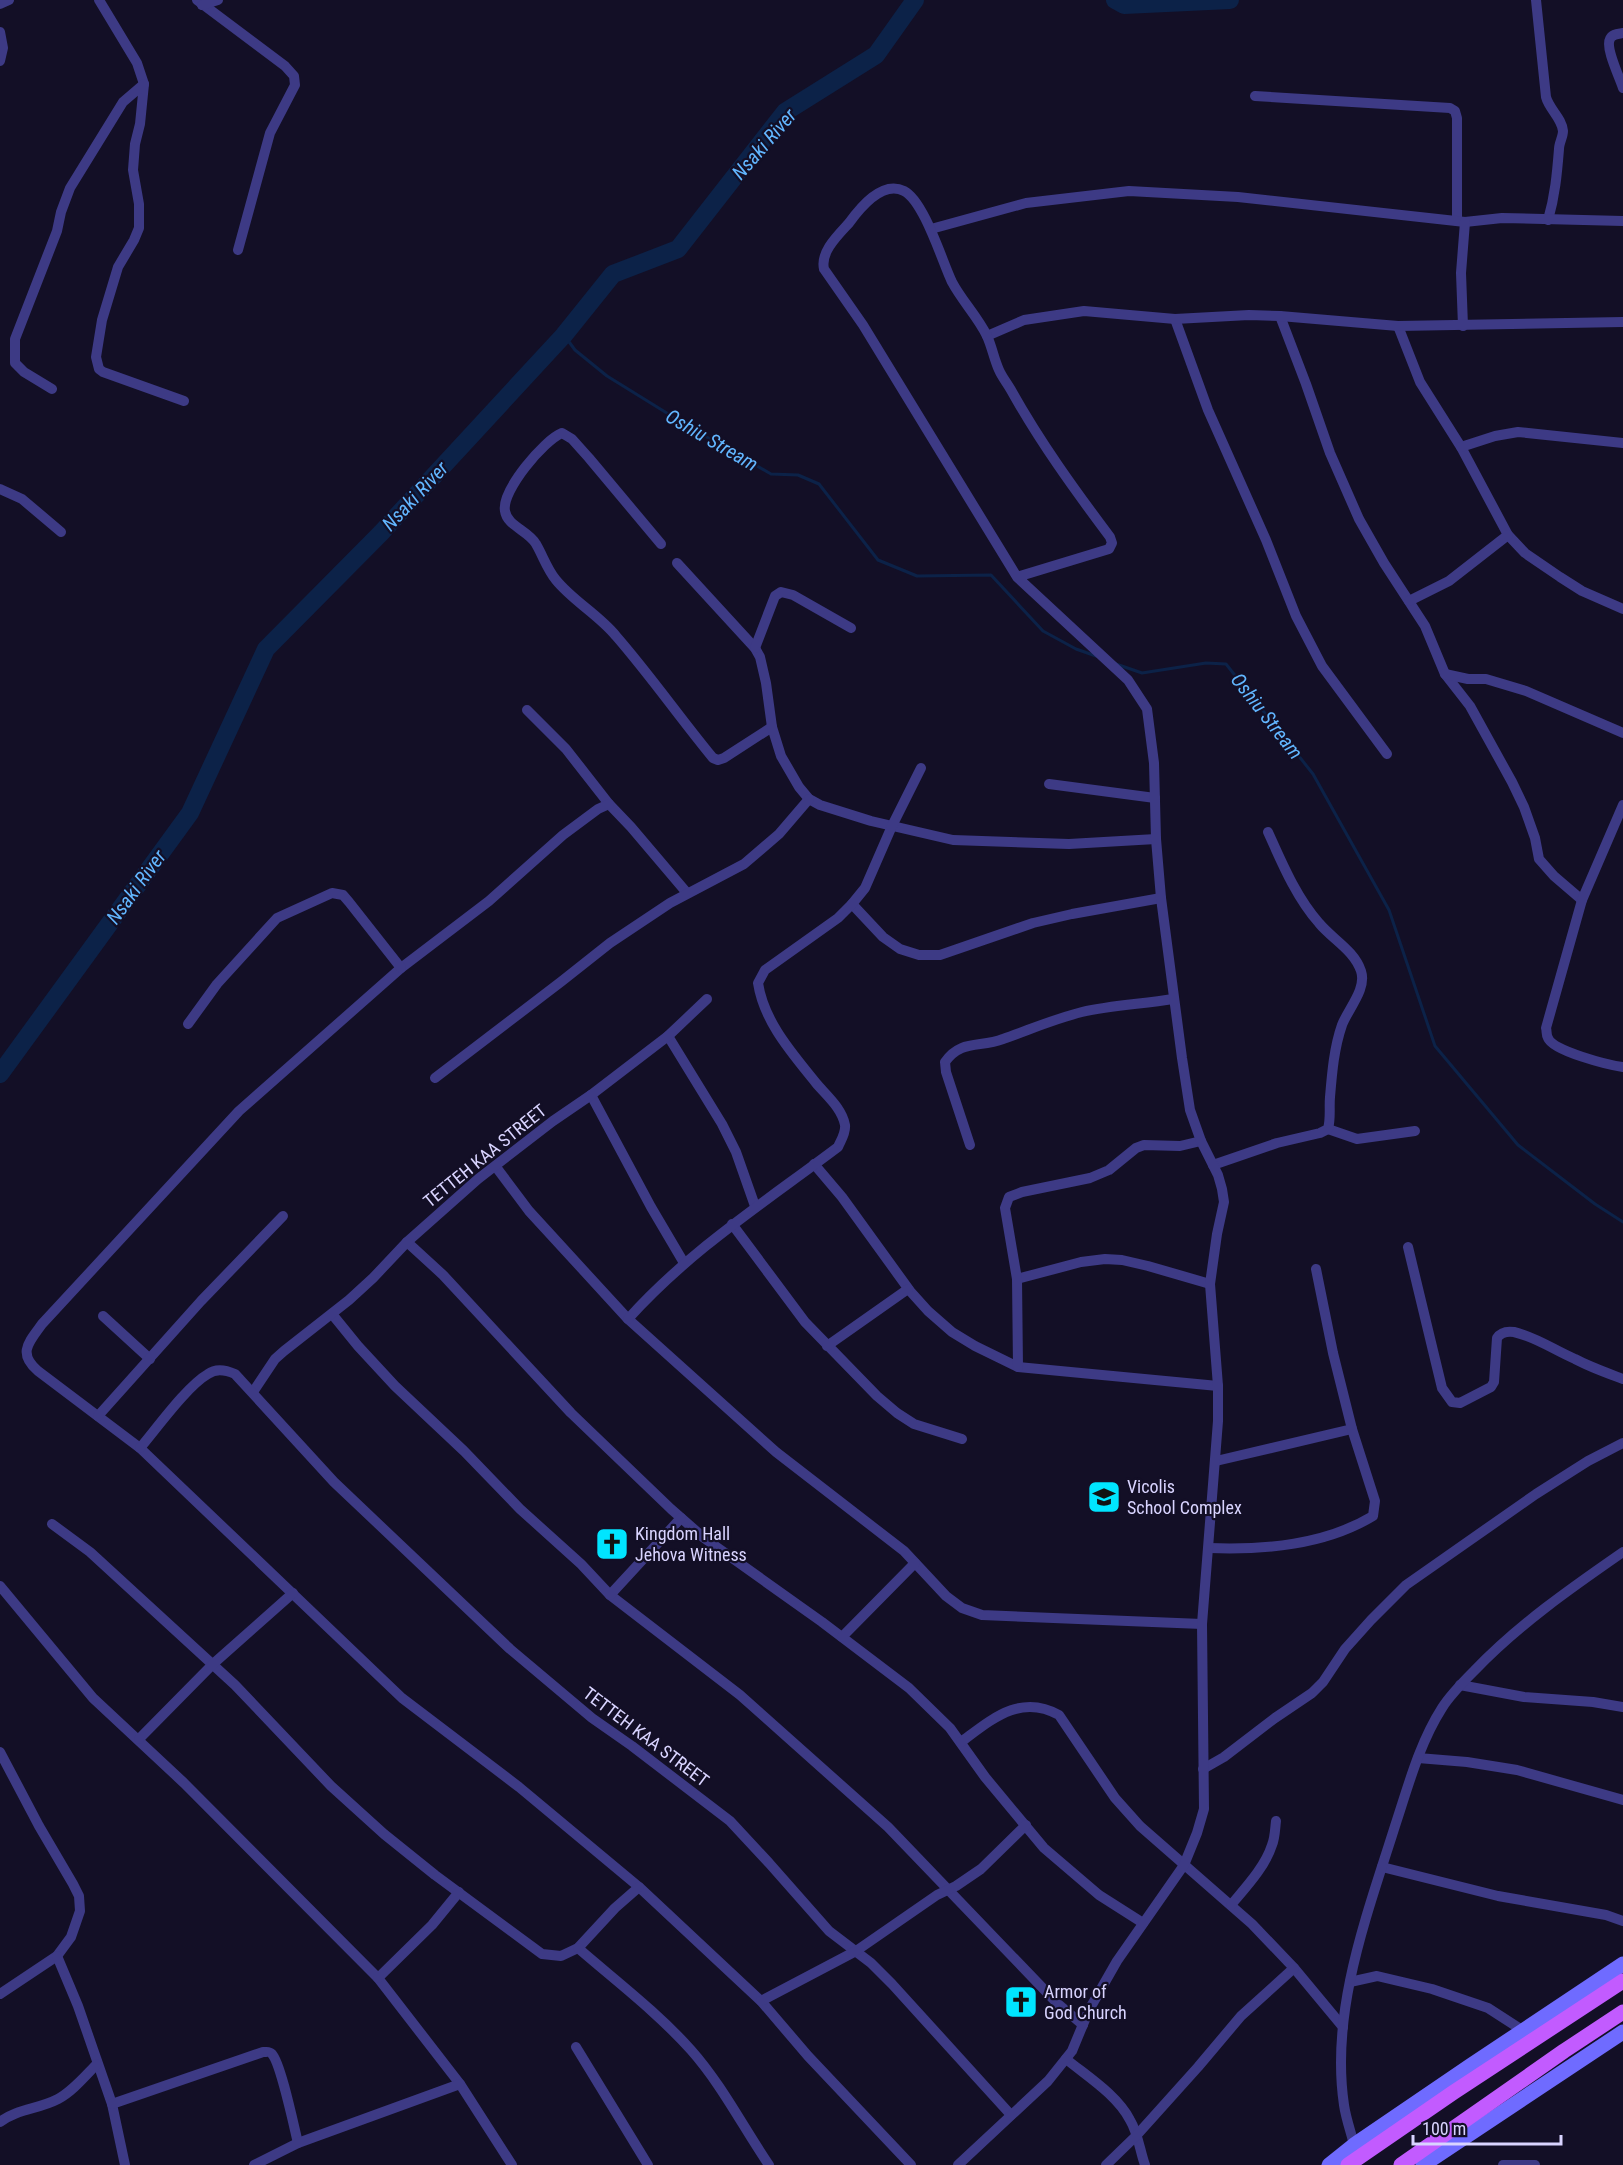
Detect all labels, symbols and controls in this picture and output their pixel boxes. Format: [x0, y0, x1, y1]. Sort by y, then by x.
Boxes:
water label: Nsaki River [727, 103, 802, 184]
water label: Oshiu Stream [661, 404, 763, 476]
water label: Nsaki River [377, 456, 454, 536]
water label: Oshiu Stream [1226, 668, 1308, 764]
water label: Nsaki River [101, 844, 172, 929]
street label: TETTEH KAA STREET [419, 1100, 550, 1212]
place label: Vicolis School Complex [1127, 1476, 1242, 1518]
school or university icon: Vicolis School Complex [1086, 1479, 1122, 1515]
place label: Kingdom Hall Jehova Witness [635, 1523, 747, 1565]
church icon: Kingdom Hall Jehova Witness [594, 1526, 630, 1562]
street label: TETTEH KAA STREET [579, 1682, 713, 1791]
place label: Armor of God Church [1044, 1981, 1127, 2023]
church icon: Armor of God Church [1003, 1984, 1039, 2020]
scale bar [1413, 2108, 1562, 2146]
text: 100 m [1422, 2118, 1466, 2139]

